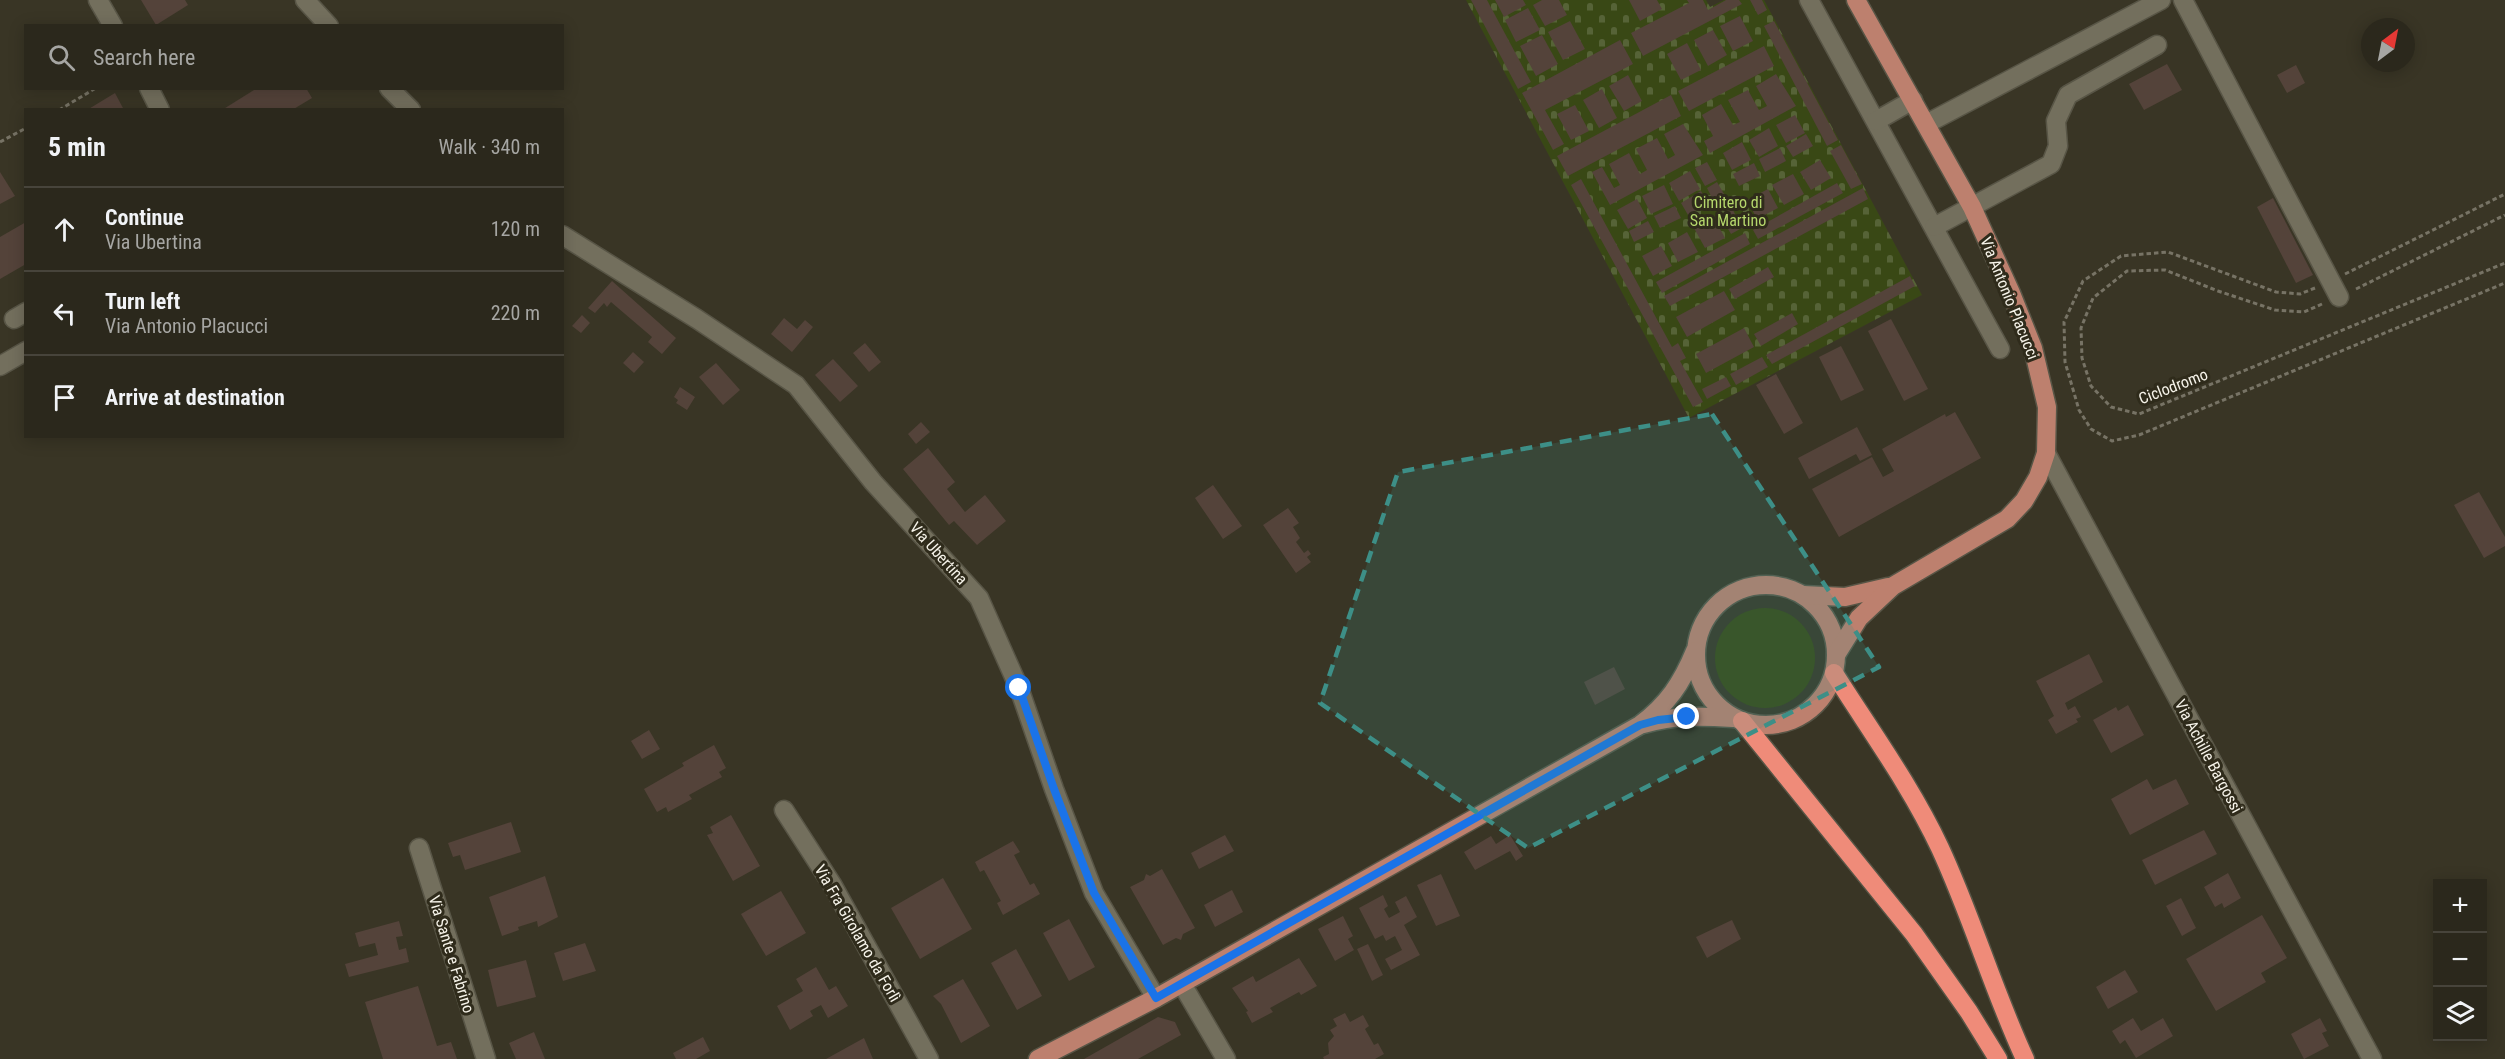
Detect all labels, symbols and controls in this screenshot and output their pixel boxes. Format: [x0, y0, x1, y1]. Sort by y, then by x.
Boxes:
north arrow [2361, 18, 2415, 72]
search box [24, 24, 564, 90]
icon: search [45, 41, 78, 74]
text: Search here [93, 45, 195, 70]
text: 5 min [48, 132, 106, 162]
text: Walk · 340 m [439, 135, 540, 159]
park label: Cimitero di San Martino [1690, 193, 1766, 230]
text: Continue [105, 205, 184, 230]
icon: ahead [48, 213, 81, 246]
text: 120 m [491, 217, 540, 241]
text: Via Ubertina [105, 230, 202, 254]
street label: Via Antonio Placucci [1976, 234, 2043, 362]
text: Turn left [105, 289, 180, 314]
icon: left [48, 297, 81, 330]
text: 220 m [491, 301, 540, 325]
text: Via Antonio Placucci [105, 314, 268, 338]
street label: Ciclodromo [2136, 365, 2210, 408]
icon: arrive [48, 381, 81, 414]
text: Arrive at destination [105, 385, 285, 410]
street label: Via Ubertina [906, 518, 972, 588]
route start [1005, 674, 1031, 700]
street label: Via Achille Bargossi [2171, 696, 2246, 816]
route end [1673, 703, 1699, 729]
street label: Via Fra Girolamo da Forlì [810, 861, 905, 1005]
map controls [2433, 879, 2487, 1041]
button: + [2433, 879, 2487, 933]
street label: Via Sante e Fabrino [425, 893, 478, 1015]
button: − [2433, 933, 2487, 987]
button: layers [2433, 987, 2487, 1041]

